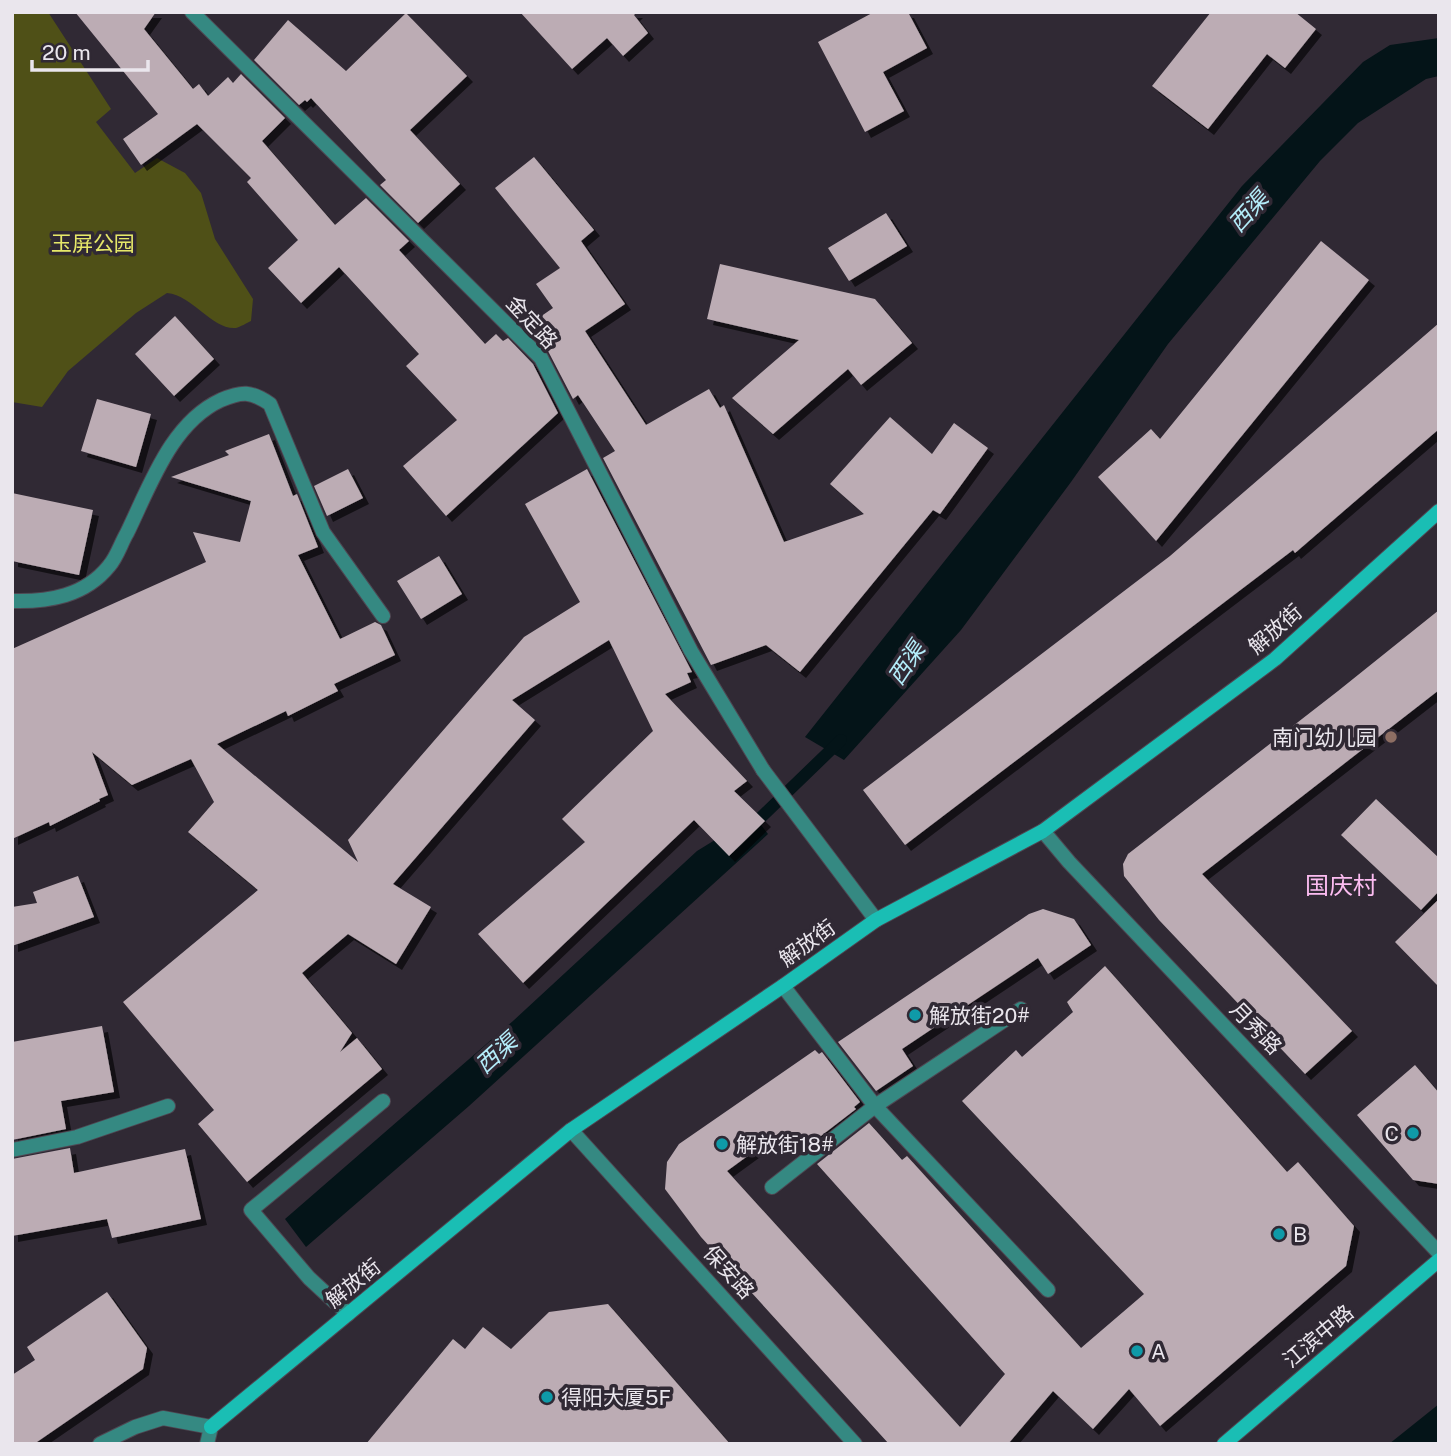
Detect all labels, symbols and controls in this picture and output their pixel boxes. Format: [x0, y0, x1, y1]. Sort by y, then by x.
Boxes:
scale bar [32, 28, 147, 72]
text: 20 m [42, 40, 91, 65]
water label: 西渠 [1223, 183, 1275, 237]
park label: 玉屏公园 [51, 231, 135, 256]
street label: 金定路 [501, 290, 563, 354]
street label: 解放街 [1243, 599, 1307, 659]
water label: 西渠 [882, 634, 932, 690]
place label: 南门幼儿园 [1272, 725, 1377, 750]
marker: 南门幼儿园 [1383, 729, 1399, 745]
district label: 国庆村 [1305, 871, 1377, 899]
street label: 解放街 [774, 914, 840, 972]
street label: 月秀路 [1225, 997, 1287, 1059]
place label: 解放街20# [929, 1003, 1030, 1028]
marker: 解放街20# [907, 1007, 923, 1023]
water label: 西渠 [470, 1026, 524, 1078]
place label: C [1385, 1121, 1399, 1146]
marker: C [1405, 1125, 1421, 1141]
place label: 解放街18# [736, 1132, 834, 1157]
marker: 解放街18# [714, 1136, 730, 1152]
place label: B [1293, 1222, 1307, 1247]
marker: B [1271, 1226, 1287, 1242]
street label: 保安路 [699, 1240, 759, 1304]
street label: 解放街 [321, 1253, 385, 1313]
street label: 江滨中路 [1278, 1299, 1358, 1373]
place label: A [1151, 1339, 1166, 1364]
marker: A [1129, 1343, 1145, 1359]
place label: 得阳大厦5F [561, 1385, 671, 1410]
marker: 得阳大厦5F [539, 1389, 555, 1405]

